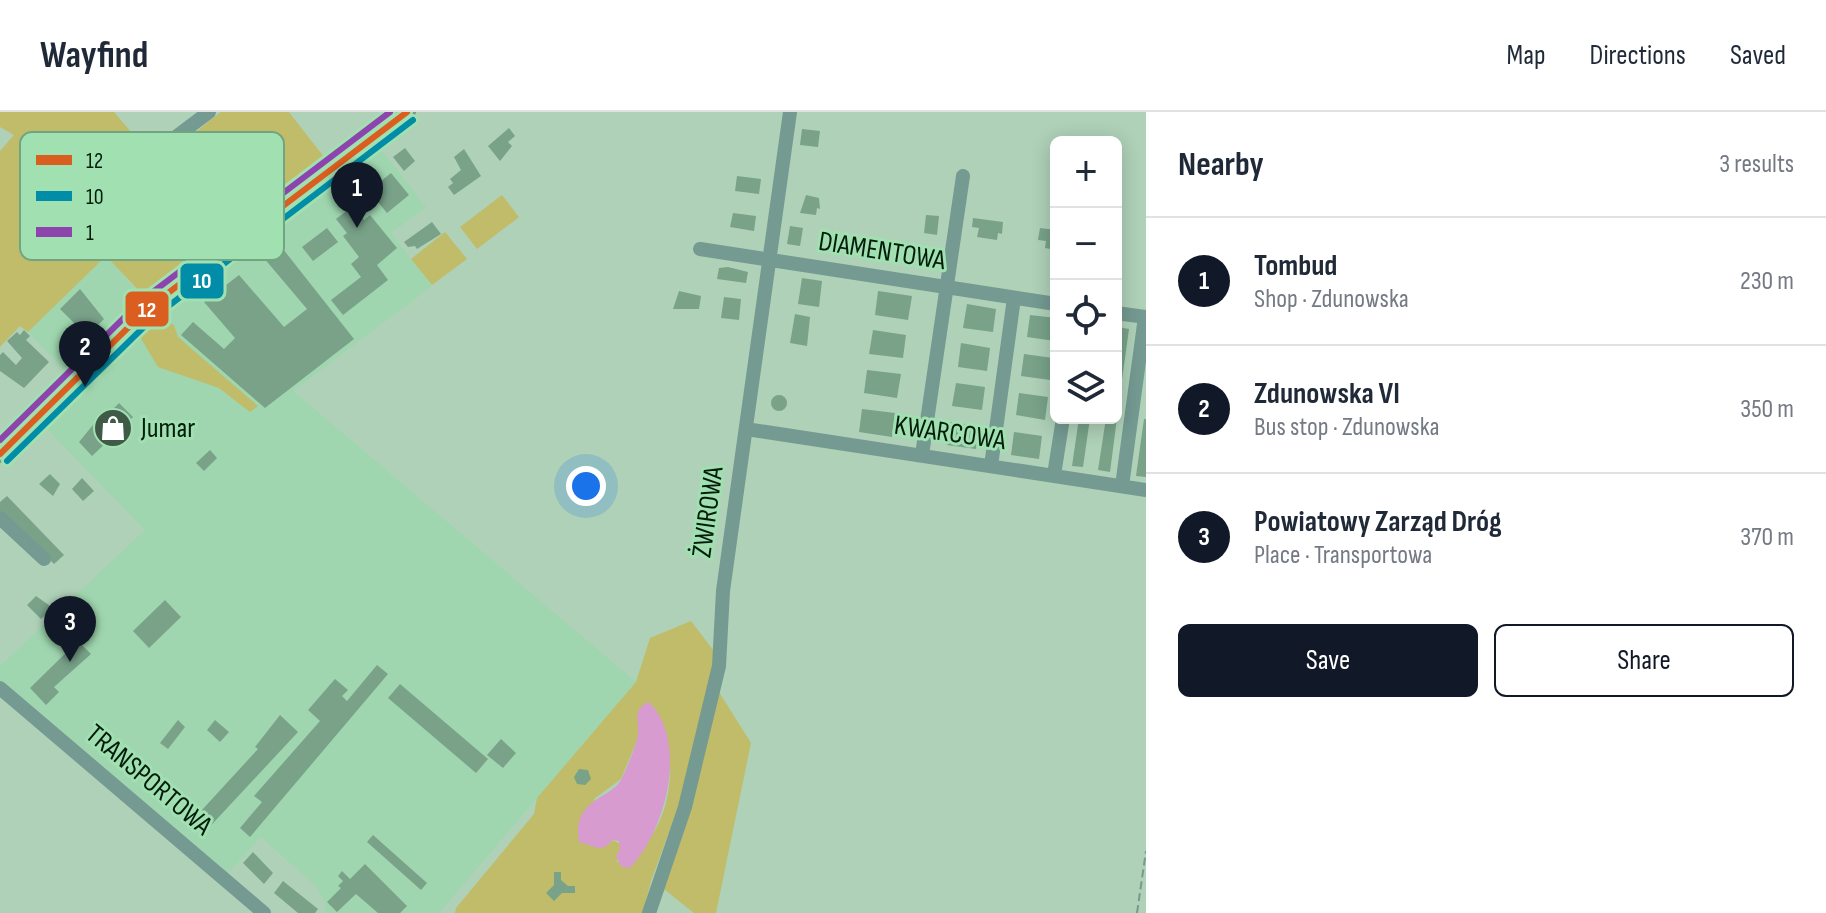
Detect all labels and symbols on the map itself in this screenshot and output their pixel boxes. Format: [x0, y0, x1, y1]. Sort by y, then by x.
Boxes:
legend [20, 132, 284, 260]
text: 12 [86, 148, 103, 175]
pin: 1 [331, 162, 383, 228]
text: 10 [86, 184, 104, 211]
text: 1 [86, 220, 94, 247]
street label: DIAMENTOWA [816, 225, 949, 277]
line badge: 10 [179, 262, 225, 300]
text: 10 [192, 268, 212, 295]
line badge: 12 [124, 290, 170, 328]
text: 12 [138, 297, 156, 324]
pin: 2 [59, 321, 111, 387]
shop icon: Jumar [92, 407, 134, 449]
street label: KWARCOWA [892, 409, 1009, 457]
place label: Jumar [140, 412, 195, 445]
street label: ŻWIROWA [685, 463, 731, 560]
your location [566, 466, 606, 506]
pin: 3 [44, 596, 96, 662]
street label: TRANSPORTOWA [79, 718, 220, 843]

